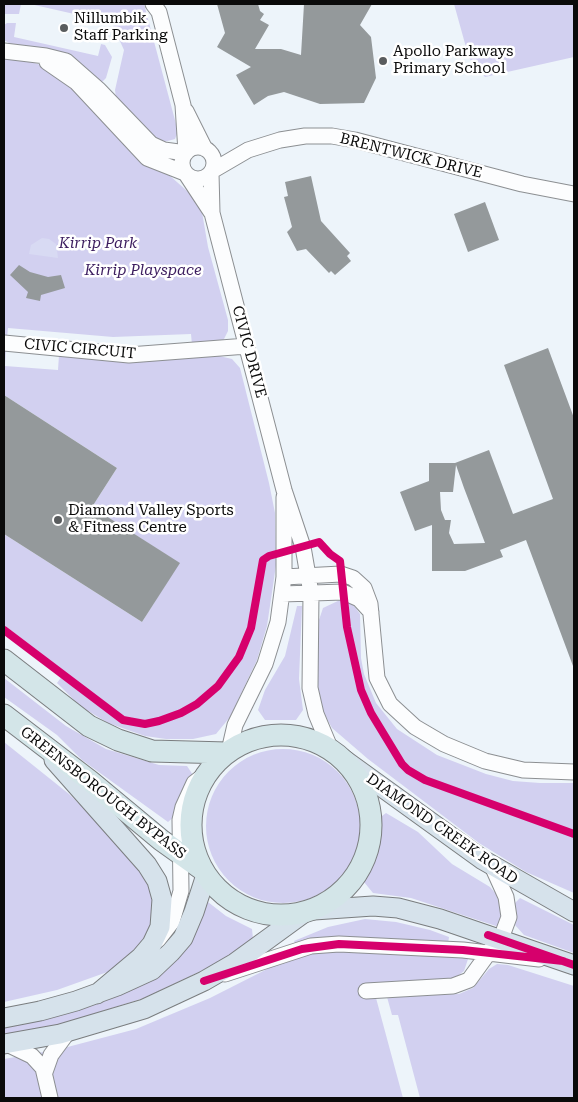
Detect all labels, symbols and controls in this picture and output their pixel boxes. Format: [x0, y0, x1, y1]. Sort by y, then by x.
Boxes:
place label: Nillumbik Staff Parking [74, 10, 168, 45]
marker: Nillumbik Staff Parking [58, 22, 70, 34]
place label: Apollo Parkways Primary School [393, 43, 513, 78]
marker: Apollo Parkways Primary School [377, 55, 389, 67]
street label: BRENTWICK DRIVE [338, 130, 484, 182]
park label: Kirrip Park [59, 235, 137, 253]
park label: Kirrip Playspace [84, 262, 202, 280]
street label: CIVIC DRIVE [228, 304, 270, 400]
street label: CIVIC CIRCUIT [23, 335, 137, 363]
place label: Diamond Valley Sports & Fitness Centre [68, 502, 234, 537]
marker: Diamond Valley Sports & Fitness Centre [52, 514, 64, 526]
street label: GREENSBOROUGH BYPASS [17, 723, 189, 863]
street label: DIAMOND CREEK ROAD [363, 770, 521, 888]

